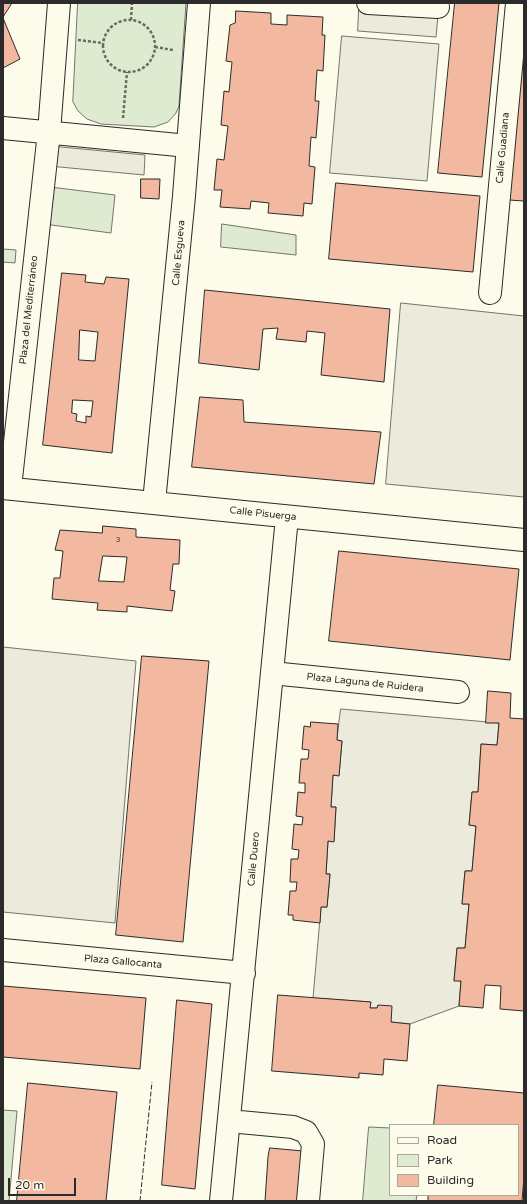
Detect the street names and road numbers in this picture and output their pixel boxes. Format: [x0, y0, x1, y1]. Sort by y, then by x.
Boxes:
street label: Calle Guadiana [494, 112, 512, 184]
street label: Calle Esgueva [170, 220, 188, 286]
street label: Plaza del Mediterráneo [17, 255, 41, 365]
street label: Calle Pisuerga [229, 505, 297, 523]
street label: Plaza Laguna de Ruidera [306, 671, 424, 695]
street label: Calle Duero [246, 831, 262, 887]
street label: Plaza Gallocanta [83, 953, 163, 971]

